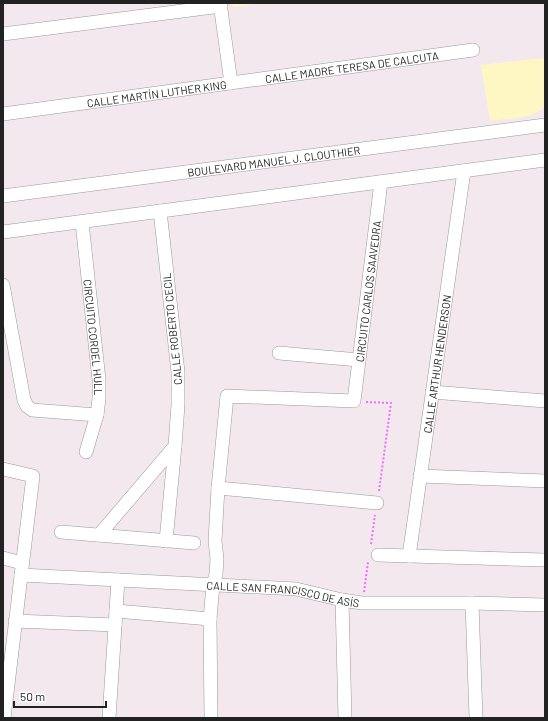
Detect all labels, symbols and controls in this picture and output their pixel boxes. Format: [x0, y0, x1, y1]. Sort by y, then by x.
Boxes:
street label: CALLE MADRE TERESA DE CALCUTA [264, 48, 440, 85]
street label: CALLE MARTÍN LUTHER KING [86, 77, 227, 109]
street label: BOULEVARD MANUEL J. CLOUTHIER [187, 143, 361, 178]
street label: CIRCUITO CARLOS SAAVEDRA [352, 219, 383, 363]
street label: CALLE ROBERTO CECIL [160, 272, 184, 386]
street label: CIRCUITO CORDEL HULL [82, 279, 106, 395]
street label: CALLE ARTHUR HENDERSON [420, 294, 453, 434]
street label: CALLE SAN FRANCISCO DE ASÍS [206, 578, 360, 609]
scale bar [14, 683, 106, 709]
text: 50 m [20, 689, 45, 703]

